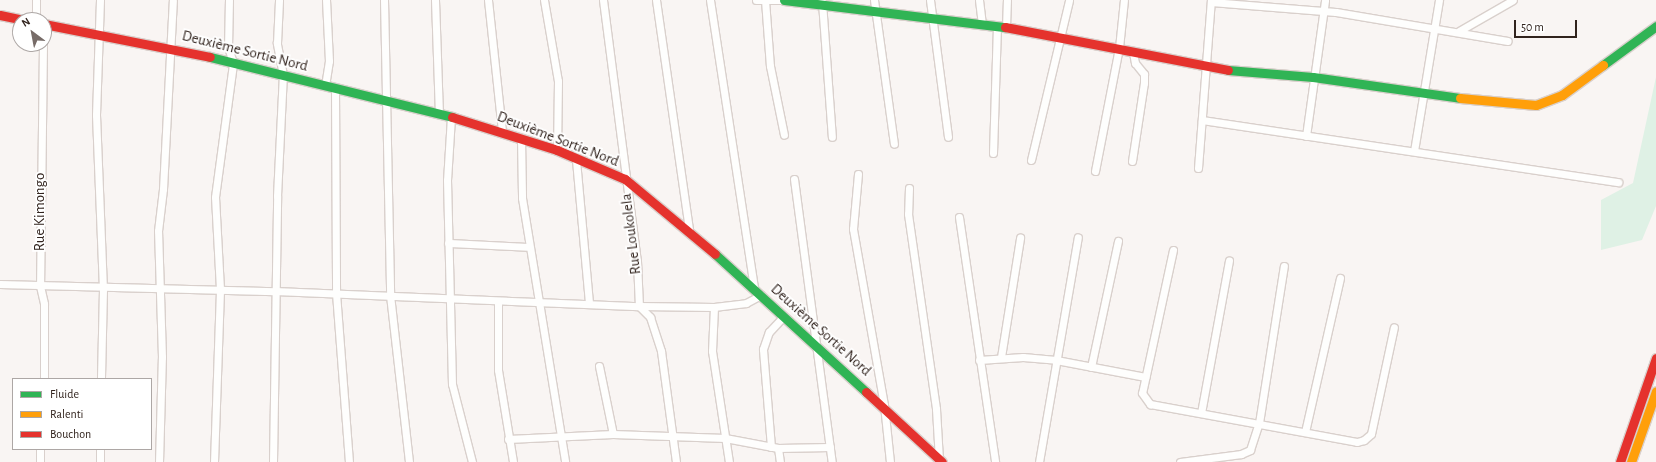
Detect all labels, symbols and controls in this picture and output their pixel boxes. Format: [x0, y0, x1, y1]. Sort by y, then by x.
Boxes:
north arrow [12, 12, 52, 52]
scale bar [1516, 12, 1579, 38]
text: N [20, 16, 32, 29]
text: 50 m [1521, 21, 1544, 33]
street label: Deuxième Sortie Nord [180, 27, 310, 75]
street label: Deuxième Sortie Nord [495, 107, 621, 171]
street label: Rue Kimongo [31, 173, 49, 251]
street label: Rue Loukolela [617, 193, 645, 275]
street label: Deuxième Sortie Nord [767, 280, 875, 380]
legend [12, 378, 152, 450]
text: Fluide [50, 388, 79, 400]
text: Ralenti [50, 408, 83, 420]
text: Bouchon [50, 428, 91, 440]

